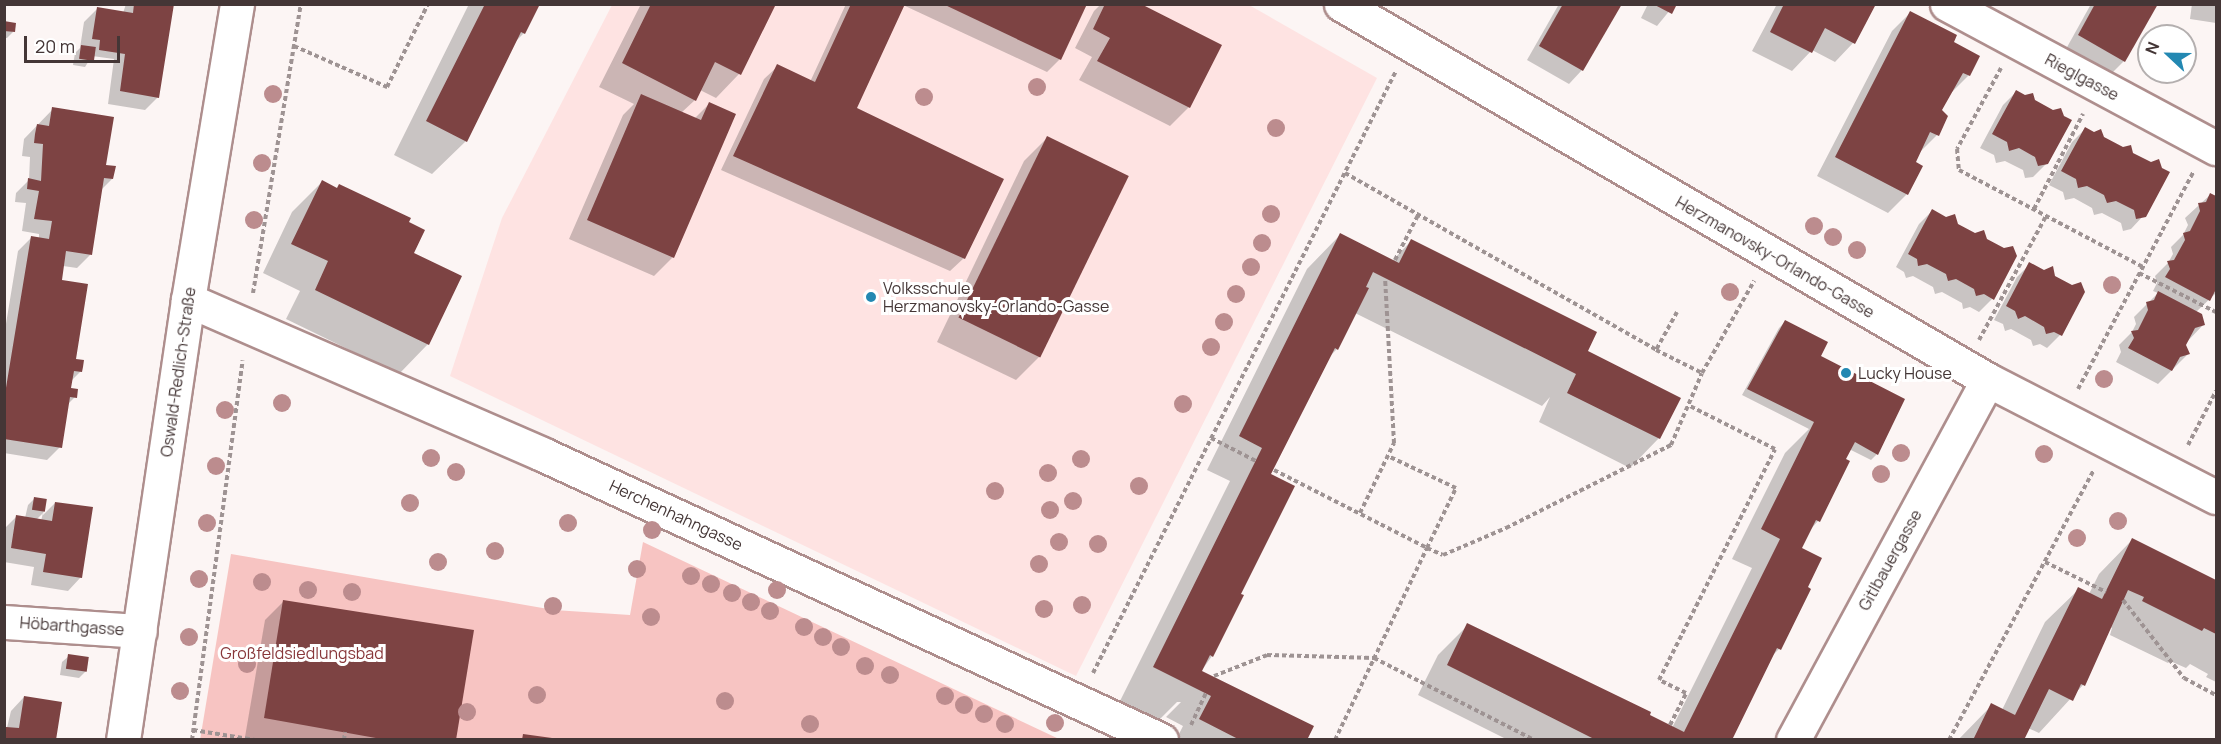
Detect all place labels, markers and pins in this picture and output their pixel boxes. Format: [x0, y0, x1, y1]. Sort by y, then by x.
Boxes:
place label: Volksschule Herzmanovsky-Orlando-Gasse [883, 278, 1109, 316]
marker: Volksschule Herzmanovsky-Orlando-Gasse [864, 290, 878, 304]
place label: Lucky House [1858, 363, 1952, 383]
marker: Lucky House [1839, 366, 1853, 380]

